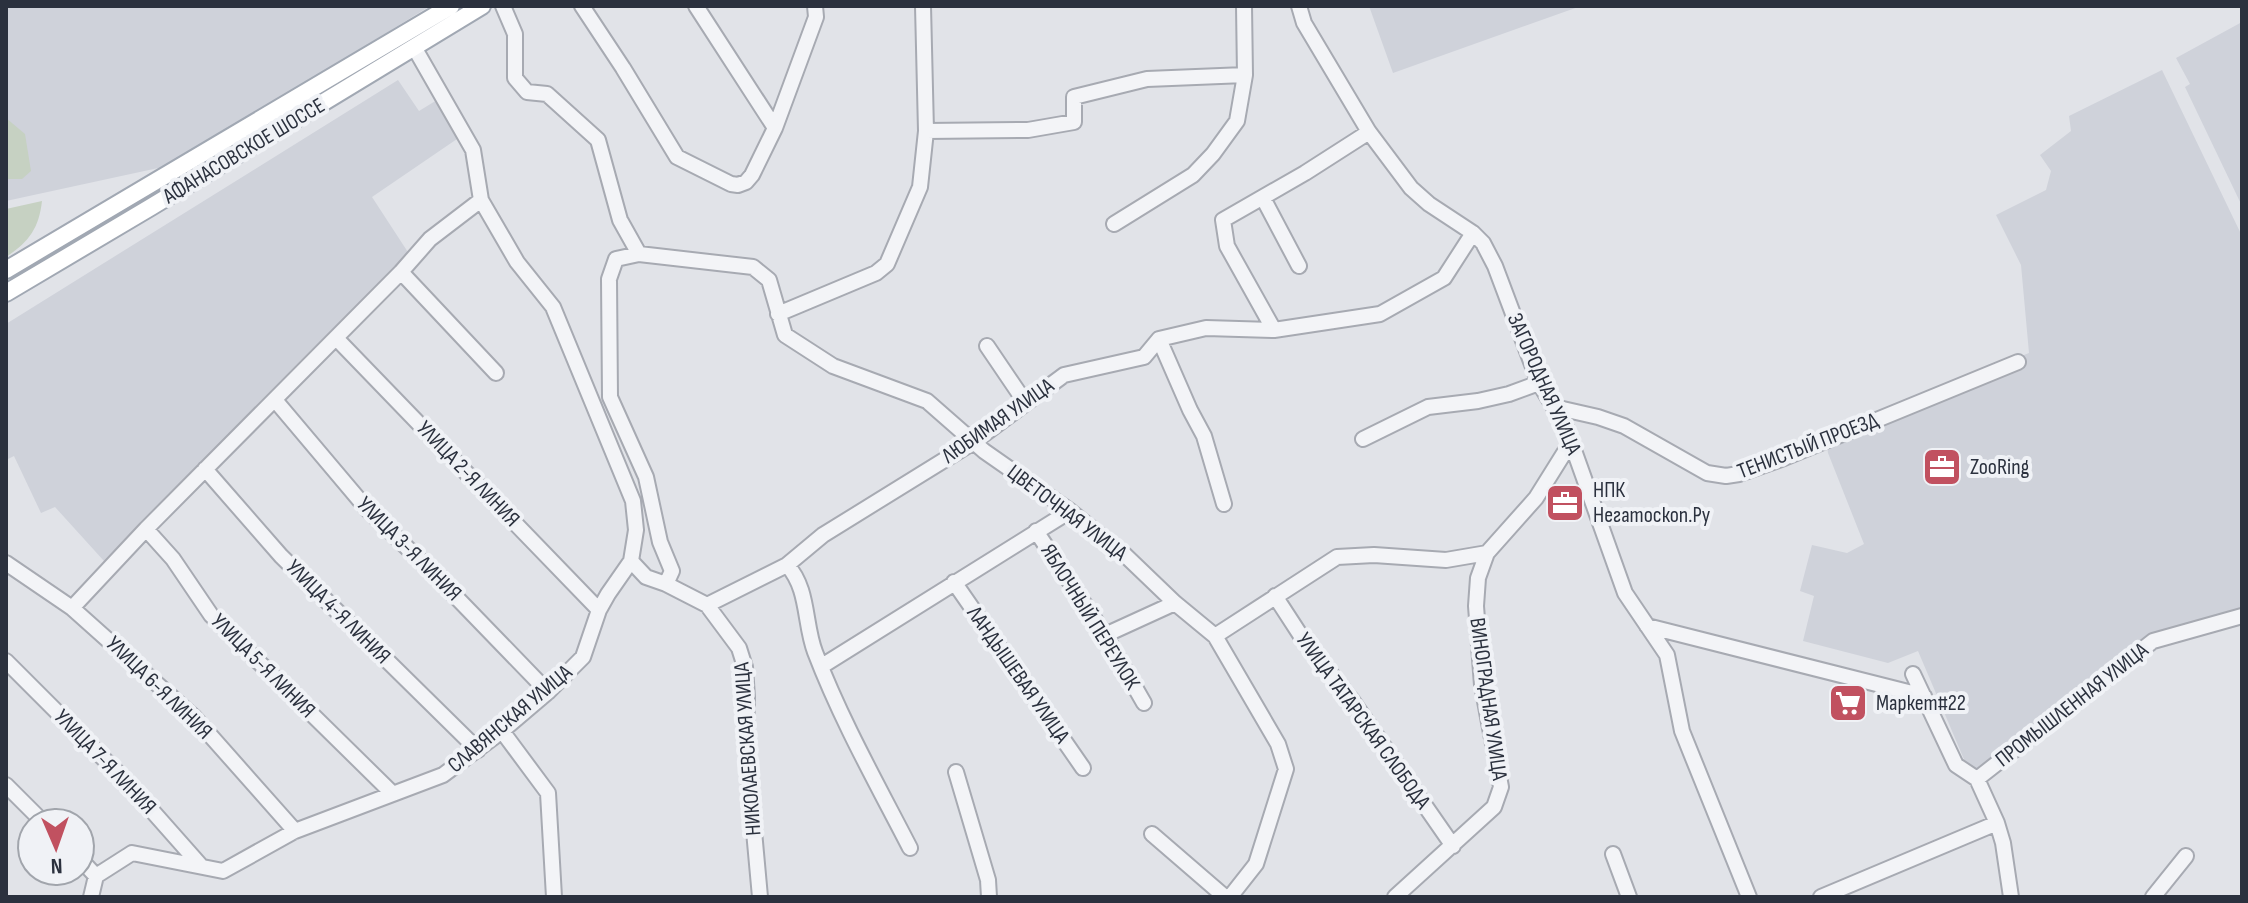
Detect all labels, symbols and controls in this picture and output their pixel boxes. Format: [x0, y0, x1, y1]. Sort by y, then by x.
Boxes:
street label: АФАНАСОВСКОЕ ШОССЕ [157, 92, 330, 210]
street label: ЗАГОРОДНАЯ УЛИЦА [1501, 309, 1587, 459]
street label: ЛЮБИМАЯ УЛИЦА [936, 372, 1060, 470]
street label: ТЕНИСТЫЙ ПРОЕЗД [1734, 407, 1883, 485]
street label: УЛИЦА 2-Я ЛИНИЯ [411, 415, 525, 533]
office icon: ZooRing [1921, 446, 1963, 488]
place label: ZooRing [1970, 454, 2030, 481]
street label: ЦВЕТОЧНАЯ УЛИЦА [1002, 459, 1133, 567]
place label: НПК Негатоскоп.Ру [1593, 477, 1711, 529]
office icon: НПК Негатоскоп.Ру [1544, 482, 1586, 524]
street label: УЛИЦА 3-Я ЛИНИЯ [351, 491, 467, 607]
street label: ЯБЛОЧНЫЙ ПЕРЕУЛОК [1034, 539, 1146, 695]
street label: УЛИЦА 4-Я ЛИНИЯ [280, 554, 396, 670]
street label: ЛАНДЫШЕВАЯ УЛИЦА [960, 600, 1076, 749]
street label: УЛИЦА 5-Я ЛИНИЯ [205, 608, 321, 724]
street label: ВИНОГРАДНАЯ УЛИЦА [1463, 616, 1513, 783]
street label: УЛИЦА ТАТАРСКАЯ СЛОБОДА [1290, 627, 1436, 815]
street label: УЛИЦА 6-Я ЛИНИЯ [100, 631, 218, 745]
street label: ПРОМЫШЛЕННАЯ УЛИЦА [1990, 637, 2154, 773]
street label: СЛАВЯНСКАЯ УЛИЦА [442, 659, 578, 779]
street label: НИКОЛАЕВСКАЯ УЛИЦА [728, 661, 768, 837]
supermarket icon: Маркет#22 [1827, 682, 1869, 724]
place label: Маркет#22 [1876, 690, 1966, 717]
street label: УЛИЦА 7-Я ЛИНИЯ [48, 704, 162, 820]
north arrow [16, 807, 96, 887]
text: N [50, 852, 63, 879]

